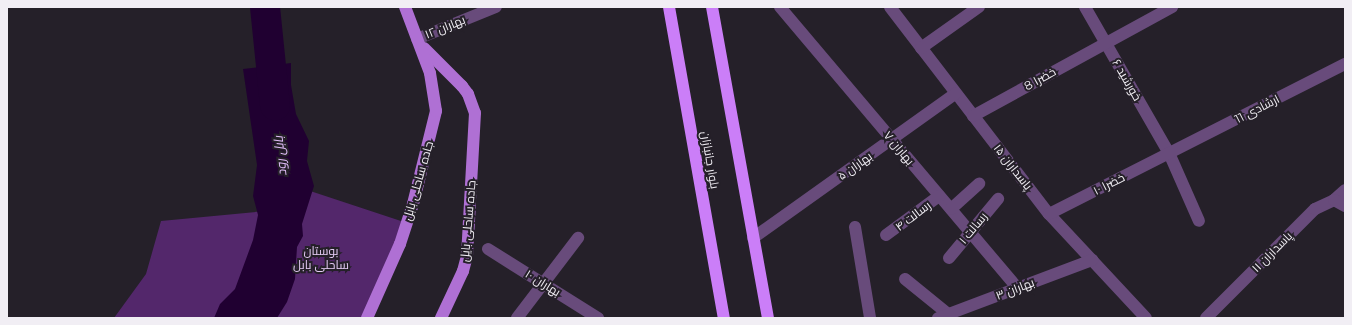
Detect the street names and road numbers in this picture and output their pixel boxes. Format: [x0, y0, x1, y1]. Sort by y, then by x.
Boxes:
street label: بهاران ۱۲ [423, 12, 467, 42]
street label: خورشید ۶ [1109, 57, 1145, 103]
street label: خضرا 8 [1022, 64, 1058, 94]
street label: ارشادی 11 [1232, 92, 1282, 126]
street label: بهاران ۷ [881, 128, 917, 168]
street label: بلوار جانبازان [698, 130, 722, 190]
street label: جاده ساحلی بابل [400, 140, 436, 222]
street label: پاسداران ۱۵ [991, 141, 1035, 193]
street label: بهاران ۵ [835, 149, 875, 183]
street label: خضرا ۱۰ [1091, 170, 1127, 198]
street label: جاده ساحلی بایل [457, 180, 479, 262]
street label: رسالت ۴ [892, 198, 934, 234]
street label: رسالت ۱ [956, 209, 990, 247]
street label: پاسداران ١١ [1249, 229, 1295, 275]
street label: بهاران ۱۰ [523, 267, 563, 299]
street label: بهاران ۳ [994, 275, 1036, 303]

